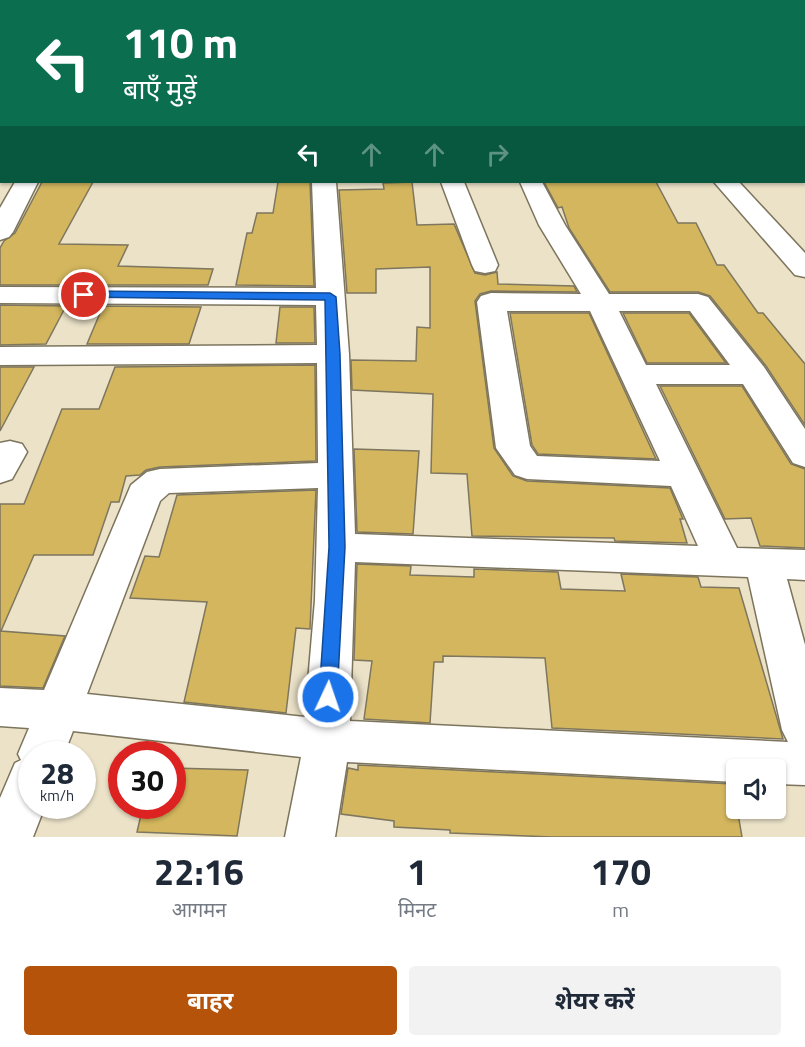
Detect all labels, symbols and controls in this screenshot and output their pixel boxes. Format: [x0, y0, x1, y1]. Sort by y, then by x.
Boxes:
text: 110 m [123, 10, 238, 74]
icon: left [24, 24, 102, 102]
text: बाएँ मुड़ें [123, 68, 197, 109]
icon: left [292, 138, 325, 171]
icon: ahead [355, 138, 388, 171]
icon: ahead [418, 138, 451, 171]
icon: right [481, 138, 514, 171]
pin [58, 269, 109, 320]
icon: arrive [67, 278, 100, 311]
position arrow [296, 665, 360, 729]
speed limit sign: 30 [108, 741, 186, 819]
text: 28 [40, 750, 74, 796]
map controls [726, 759, 786, 819]
button: sound [726, 759, 786, 819]
text: km/h [40, 784, 74, 807]
text: 22:16 [154, 844, 244, 899]
text: 1 [407, 844, 427, 899]
text: 170 [590, 844, 651, 899]
text: आगमन [172, 894, 226, 925]
text: मिनट [398, 894, 436, 925]
text: m [612, 894, 629, 925]
button: बाहर [24, 966, 397, 1035]
button: शेयर करें [409, 966, 781, 1035]

